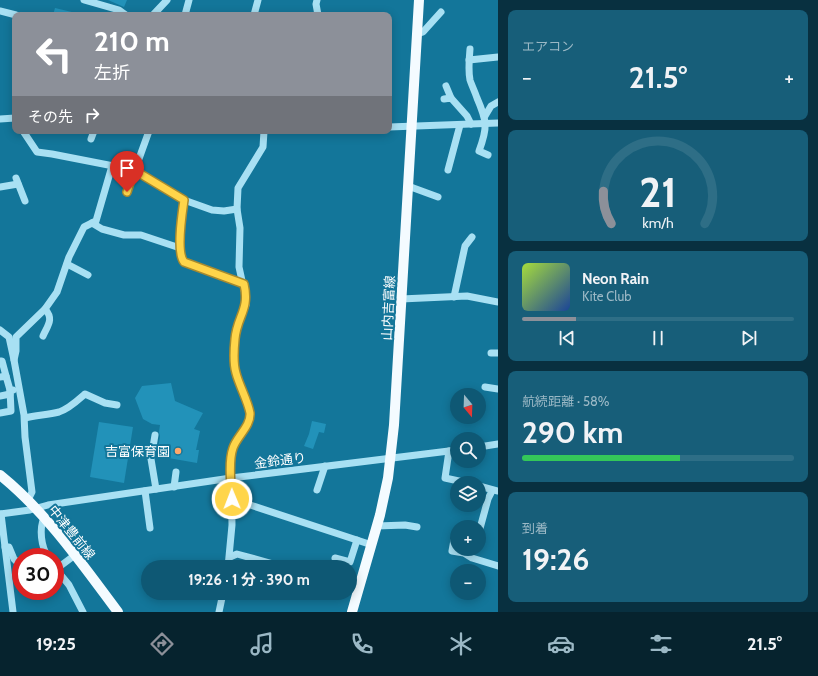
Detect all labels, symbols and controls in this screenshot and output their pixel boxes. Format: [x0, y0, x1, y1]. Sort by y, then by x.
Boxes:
text: 210 m [94, 24, 170, 58]
icon: left [28, 28, 80, 80]
text: エアコン [522, 38, 574, 54]
text: 21.5° [629, 59, 687, 96]
text: 左折 [94, 62, 130, 84]
text: − [522, 64, 532, 91]
text: + [784, 64, 794, 91]
icon: right [81, 104, 103, 126]
text: その先 [28, 108, 73, 126]
pin [110, 151, 144, 192]
icon: arrive [116, 157, 138, 179]
text: 21 [639, 166, 677, 216]
text: km/h [642, 213, 674, 231]
text: Neon Rain [582, 270, 649, 288]
street label: 山内吉富線 [378, 275, 398, 341]
text: Kite Club [582, 288, 631, 304]
icon: previous [556, 327, 578, 349]
icon: pause [647, 327, 669, 349]
icon: next [738, 327, 760, 349]
north arrow [450, 388, 486, 424]
map controls [450, 388, 486, 600]
text: 航続距離 · 58% [522, 393, 610, 409]
text: 290 km [522, 414, 623, 451]
button: search [450, 432, 486, 468]
place label: 吉富保育園 [105, 443, 170, 459]
marker: 吉富保育園 [173, 446, 183, 456]
street label: 金鈴通り [253, 449, 307, 471]
button: layers [450, 476, 486, 512]
position arrow [211, 478, 253, 520]
street label: 中津豊前線 [45, 502, 99, 562]
button: + [450, 520, 486, 556]
text: 到着 [522, 520, 548, 536]
text: 19:26 [522, 541, 589, 578]
speed limit sign: 30 [12, 548, 64, 600]
button: − [450, 564, 486, 600]
text: 19:26 · 1 分 · 390 m [188, 571, 310, 589]
icon: directions [148, 630, 176, 658]
icon: music [248, 630, 276, 658]
icon: phone [348, 630, 376, 658]
icon: climate [447, 630, 475, 658]
icon: car [547, 630, 575, 658]
icon: filters [647, 630, 675, 658]
text: 19:25 [36, 633, 76, 655]
text: 21.5° [747, 633, 782, 655]

